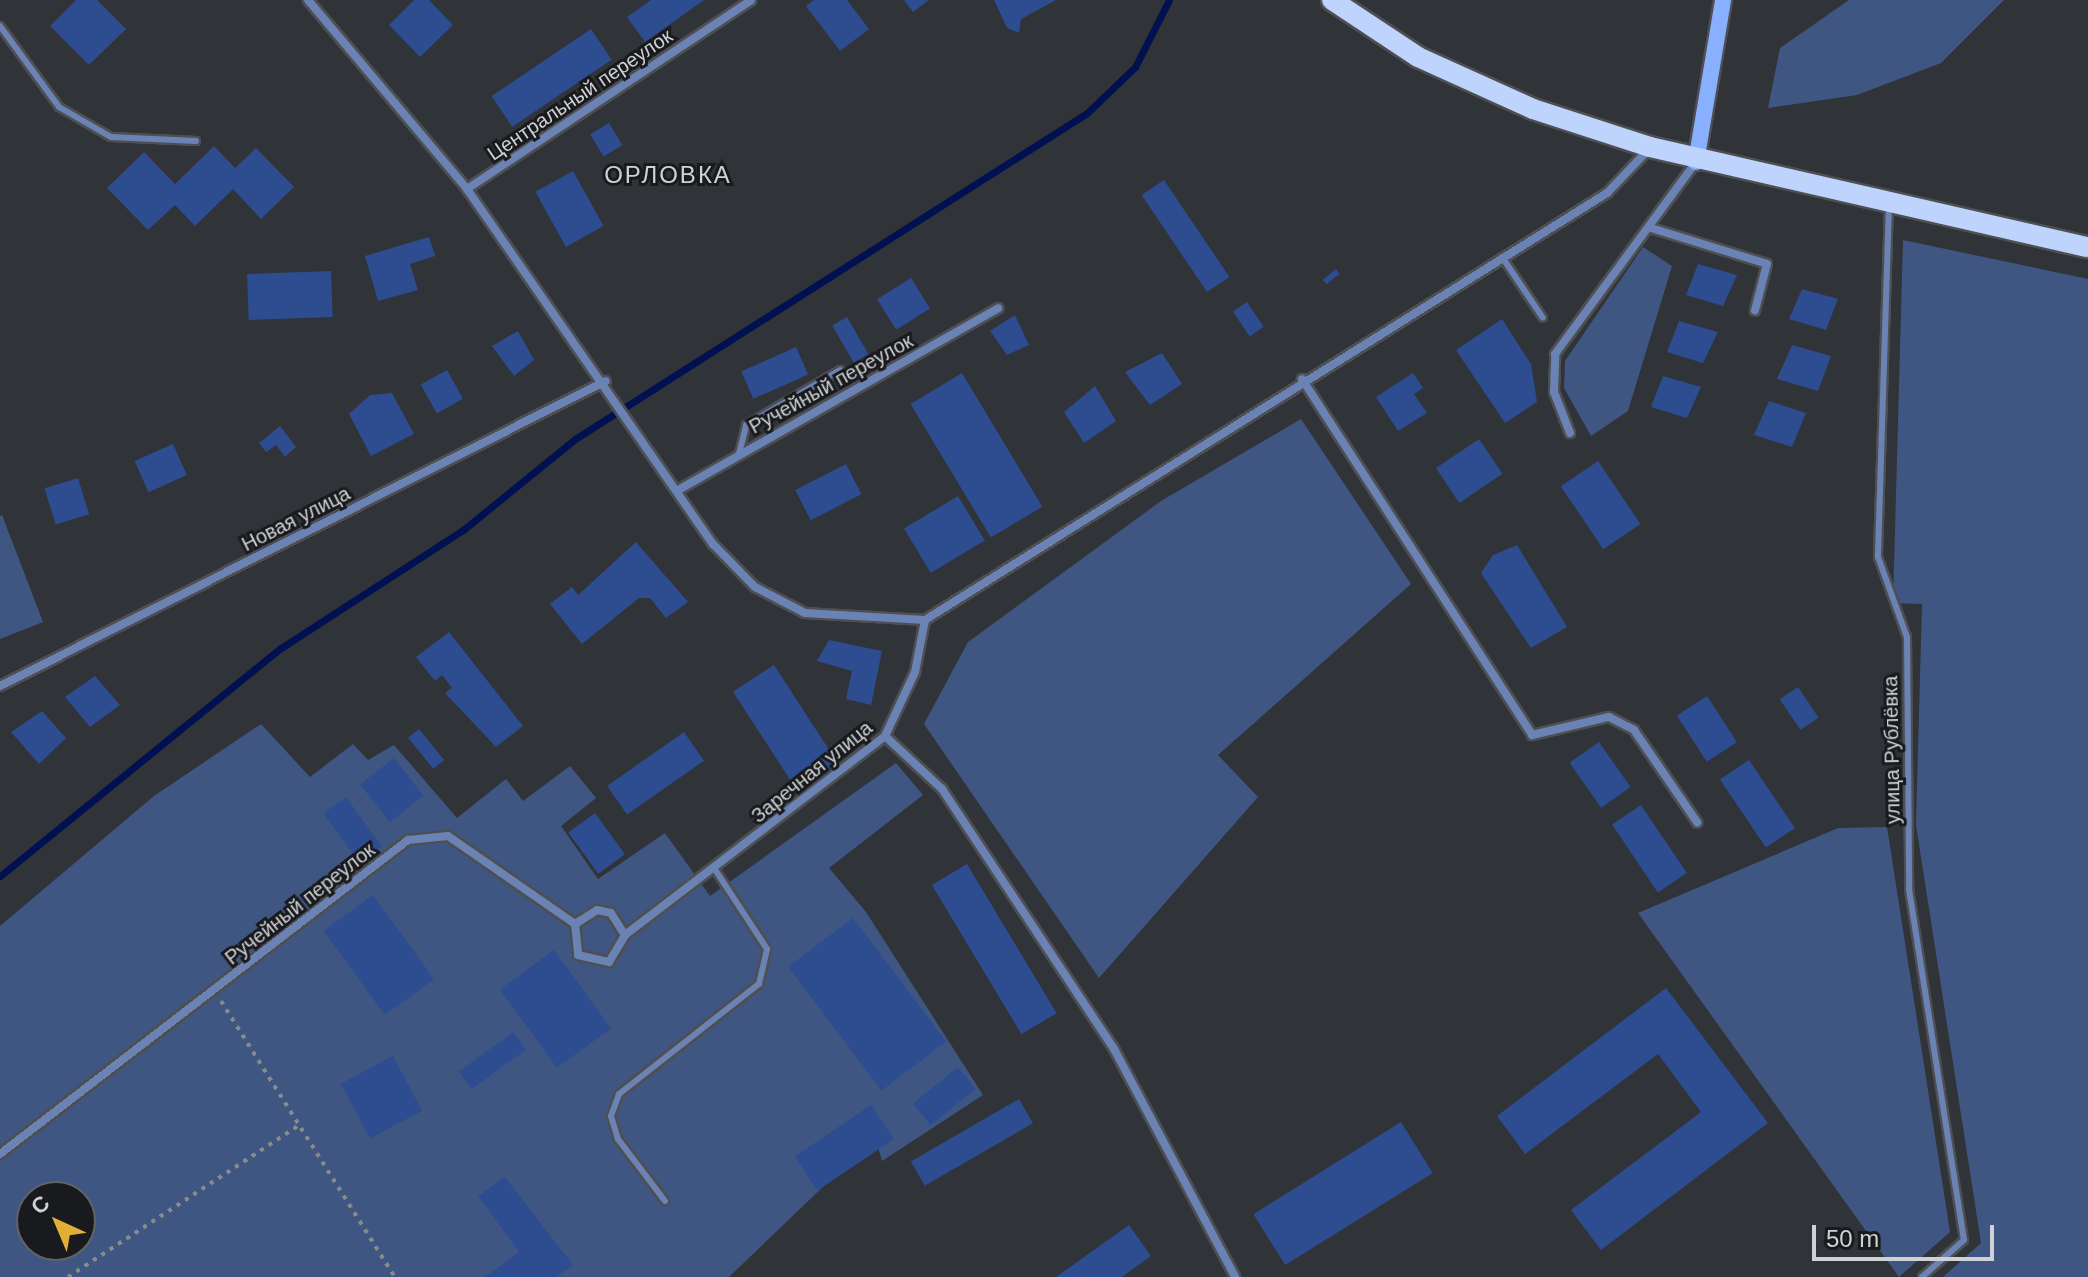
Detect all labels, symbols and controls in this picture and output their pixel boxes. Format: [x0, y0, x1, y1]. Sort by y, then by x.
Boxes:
street label: Центральный переулок [483, 24, 677, 166]
district label: ОРЛОВКА [604, 161, 732, 189]
street label: Ручейный переулок [745, 329, 917, 439]
street label: Новая улица [238, 481, 354, 557]
street label: улица Рублёвка [1879, 676, 1905, 824]
street label: Заречная улица [747, 716, 877, 828]
street label: Ручейный переулок [220, 838, 380, 970]
north arrow [16, 1181, 96, 1261]
text: С [26, 1190, 55, 1219]
scale bar [1816, 1209, 1998, 1259]
text: 50 m [1826, 1225, 1879, 1252]

